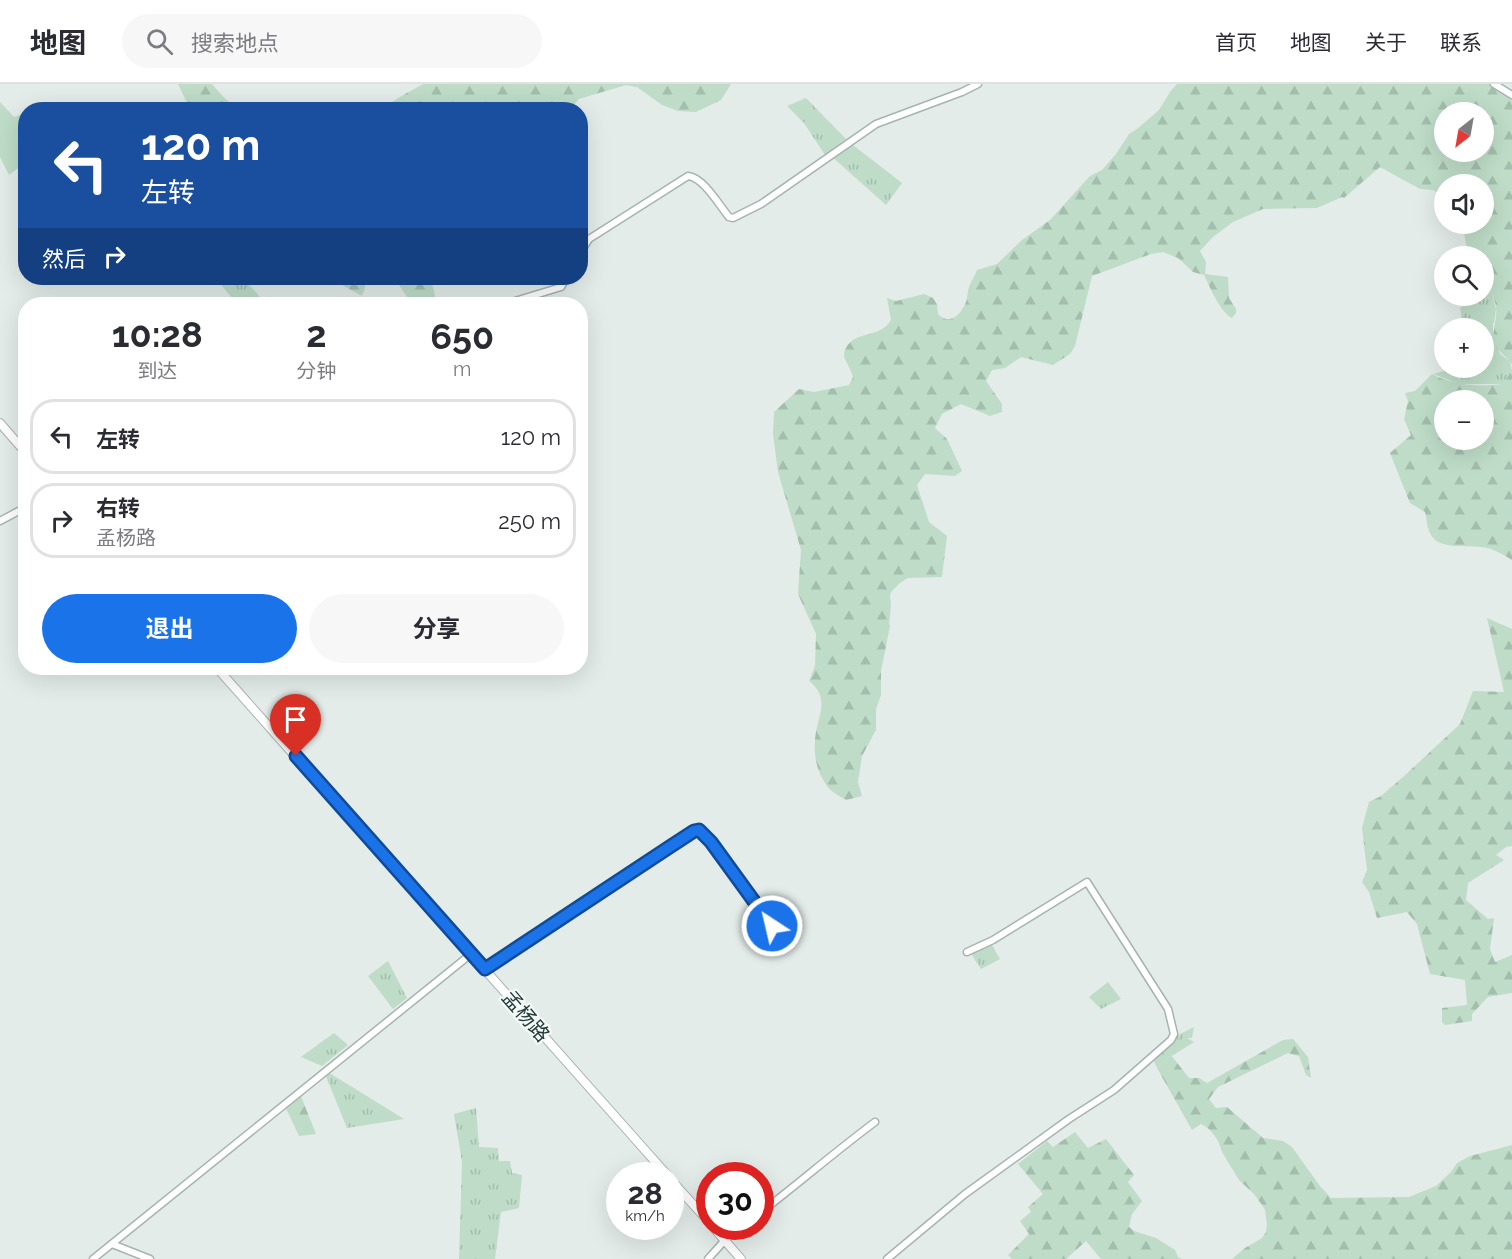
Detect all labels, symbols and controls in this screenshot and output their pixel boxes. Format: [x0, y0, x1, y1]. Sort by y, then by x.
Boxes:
search box [122, 14, 542, 68]
icon: search [143, 25, 176, 58]
text: 地图 [30, 27, 86, 60]
text: 搜索地点 [191, 30, 279, 56]
text: 首页 [1215, 30, 1257, 55]
text: 地图 [1290, 30, 1332, 55]
text: 关于 [1365, 30, 1407, 55]
text: 联系 [1440, 30, 1482, 55]
north arrow [1434, 102, 1494, 162]
map controls [1434, 102, 1494, 450]
text: 120 m [141, 121, 260, 170]
icon: left [42, 126, 120, 204]
button: sound [1434, 174, 1494, 234]
text: 左转 [141, 177, 195, 208]
icon: right [98, 240, 131, 273]
text: 然后 [42, 246, 86, 272]
button: search [1434, 246, 1494, 306]
text: 10:28 [112, 313, 203, 355]
text: 2 [306, 313, 327, 355]
text: 650 [430, 315, 494, 357]
button: + [1434, 318, 1494, 378]
text: m [453, 357, 471, 381]
text: 到达 [137, 359, 177, 383]
text: 分钟 [296, 359, 336, 383]
button: − [1434, 390, 1494, 450]
icon: left [45, 420, 78, 453]
text: 120 m [501, 424, 561, 450]
text: 左转 [96, 426, 140, 452]
text: 右转 [96, 495, 140, 521]
icon: right [45, 504, 78, 537]
text: 250 m [498, 508, 561, 534]
text: 孟杨路 [96, 526, 156, 550]
button: 退出 [42, 594, 297, 663]
button: 分享 [309, 594, 564, 663]
pin [270, 694, 321, 756]
icon: arrive [279, 703, 312, 736]
position arrow [740, 894, 804, 958]
street label: 孟杨路 [497, 985, 555, 1047]
speed limit sign: 30 [696, 1162, 774, 1240]
text: 28 [627, 1176, 663, 1211]
text: km/h [625, 1207, 665, 1225]

